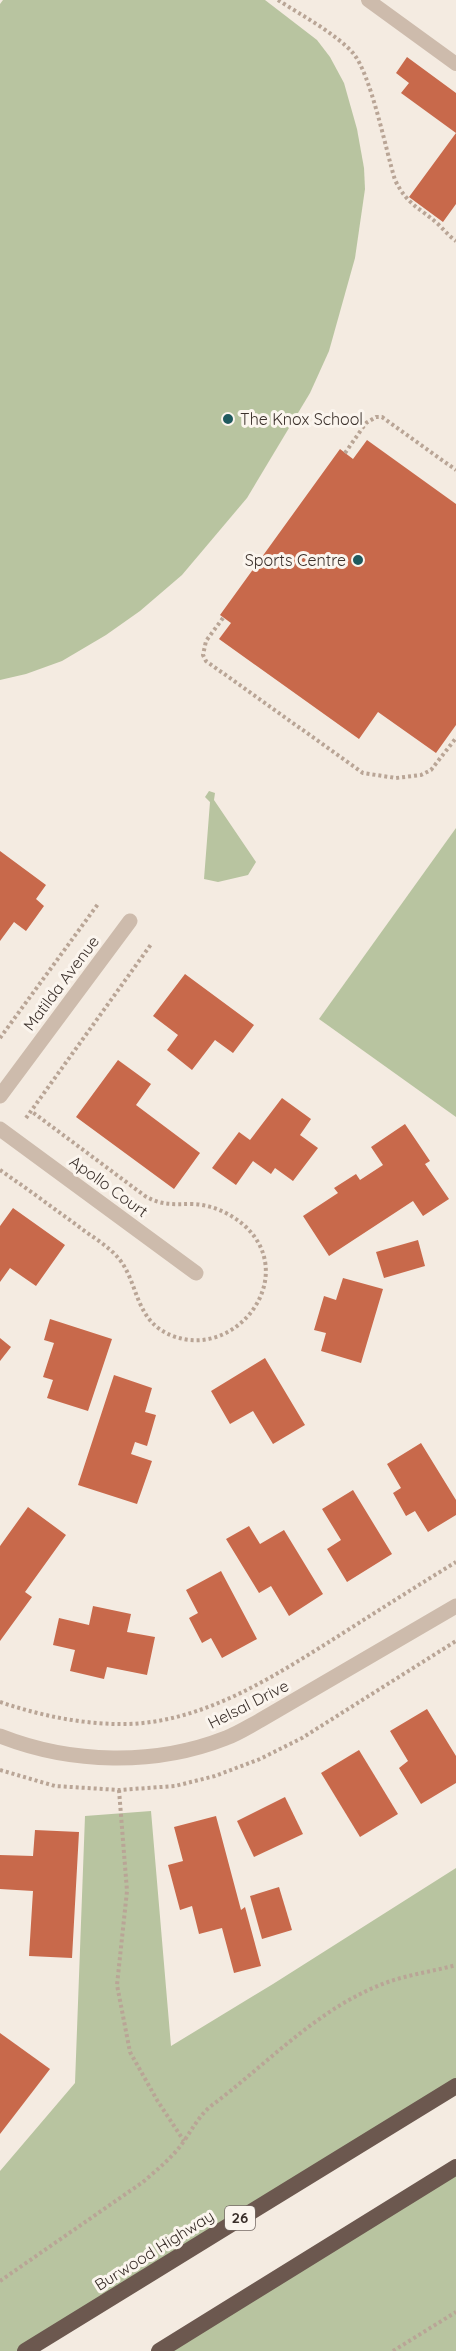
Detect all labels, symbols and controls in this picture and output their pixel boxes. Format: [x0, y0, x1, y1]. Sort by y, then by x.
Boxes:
place label: The Knox School [240, 409, 363, 429]
marker: The Knox School [221, 412, 235, 426]
place label: Sports Centre [245, 550, 346, 570]
marker: Sports Centre [351, 553, 365, 567]
street label: Matilda Avenue [19, 932, 103, 1034]
street label: Apollo Court [66, 1151, 152, 1221]
street label: Helsal Drive [204, 1675, 292, 1733]
street label: Burwood Highway [91, 2205, 217, 2295]
road number: 26 [225, 2206, 255, 2230]

